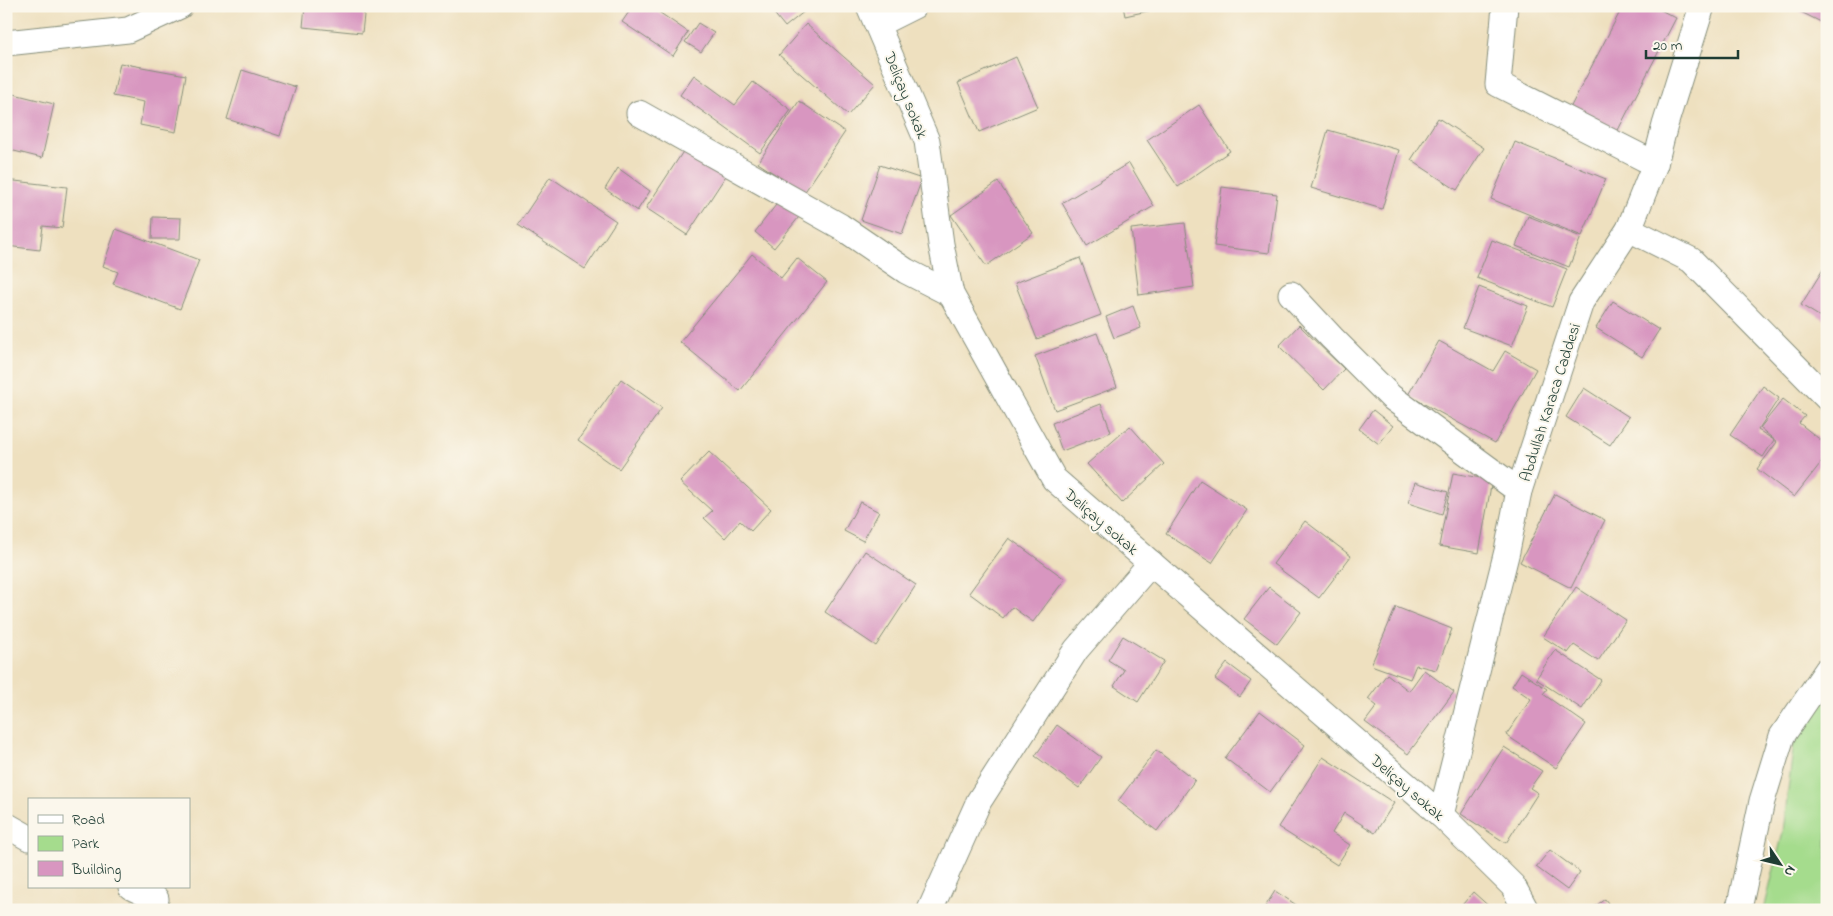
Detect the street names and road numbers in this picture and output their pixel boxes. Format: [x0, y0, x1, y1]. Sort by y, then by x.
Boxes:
street label: Deliçay sokak [876, 48, 934, 144]
street label: Abdullah Karaca Caddesi [1514, 320, 1588, 485]
street label: Deliçay sokak [1057, 483, 1144, 562]
street label: Deliçay sokak [1363, 749, 1450, 828]

